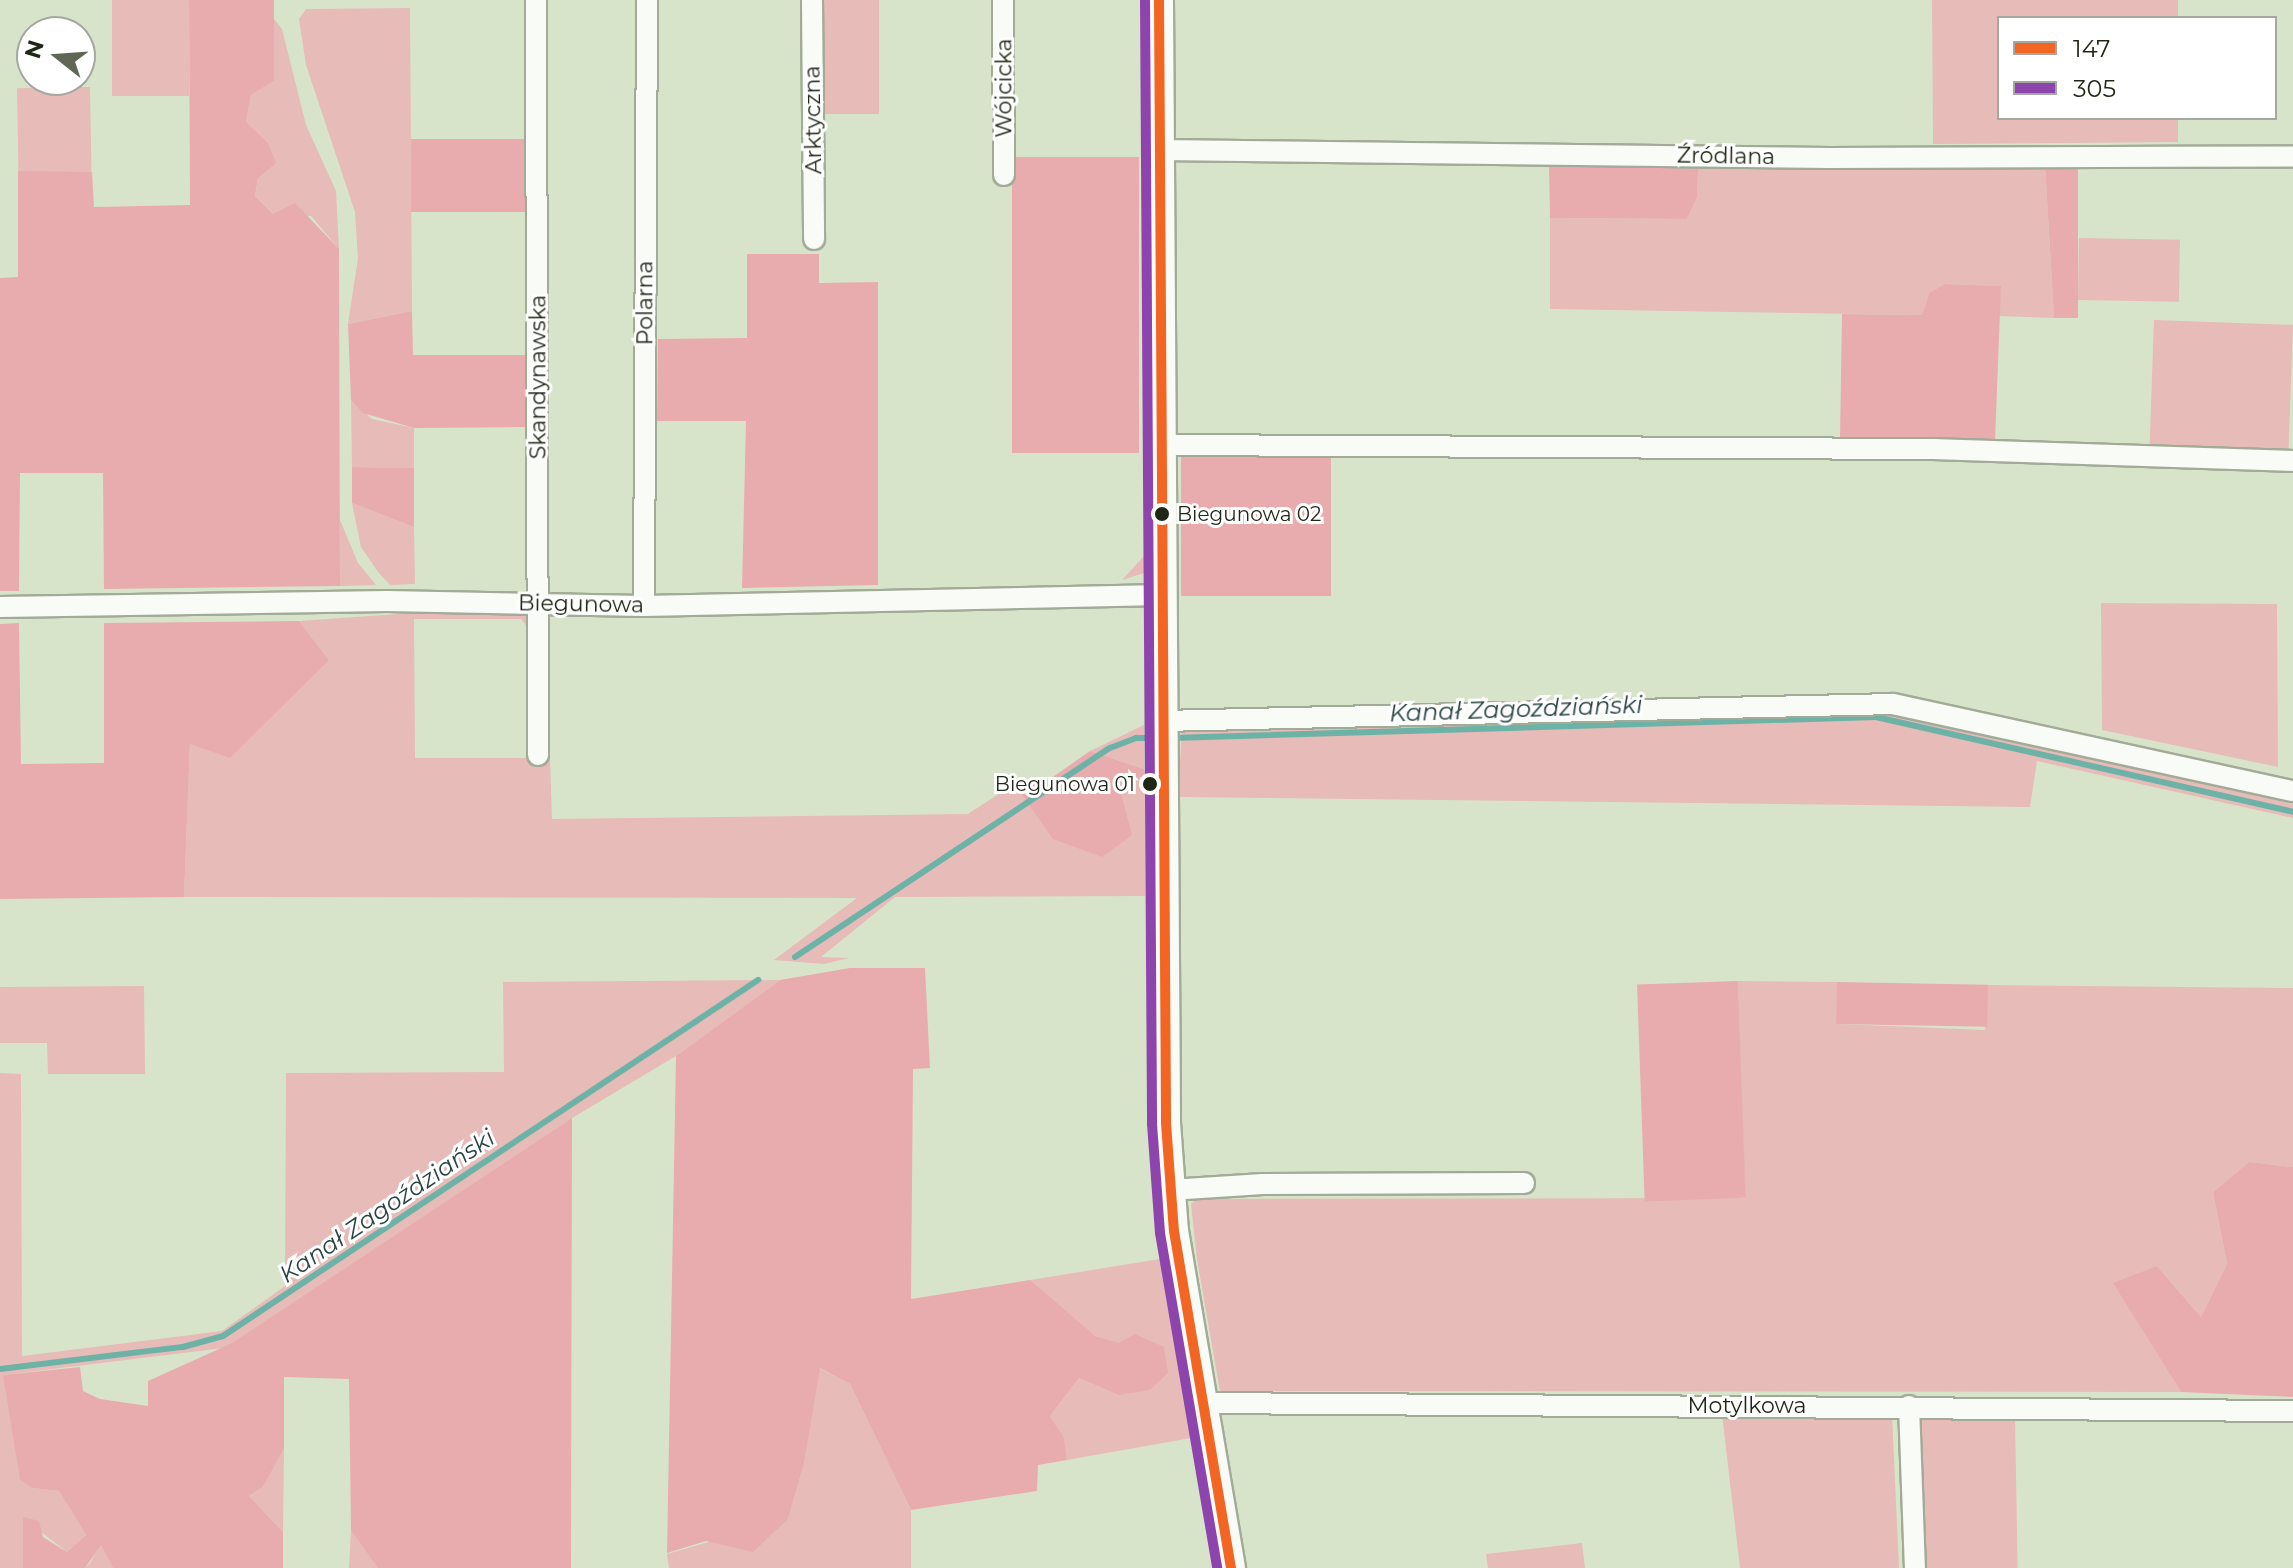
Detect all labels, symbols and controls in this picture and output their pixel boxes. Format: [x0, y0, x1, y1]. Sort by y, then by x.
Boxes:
north arrow [16, 16, 96, 96]
legend [1997, 16, 2277, 120]
text: 147 [2073, 34, 2110, 63]
text: N [19, 37, 50, 62]
street label: Wójcicka [991, 38, 1017, 138]
street label: Arktyczna [799, 65, 827, 175]
text: 305 [2073, 74, 2116, 103]
street label: Źródlana [1677, 142, 1775, 170]
street label: Polarna [632, 261, 658, 345]
street label: Skandynawska [525, 295, 551, 459]
place label: Biegunowa 02 [1177, 502, 1321, 526]
marker: Biegunowa 02 [1154, 506, 1170, 522]
street label: Biegunowa [518, 590, 644, 618]
water label: Kanał Zagoździański [1389, 690, 1643, 728]
place label: Biegunowa 01 [995, 772, 1135, 796]
marker: Biegunowa 01 [1142, 776, 1158, 792]
water label: Kanał Zagoździański [274, 1123, 500, 1289]
street label: Motylkowa [1688, 1393, 1806, 1419]

